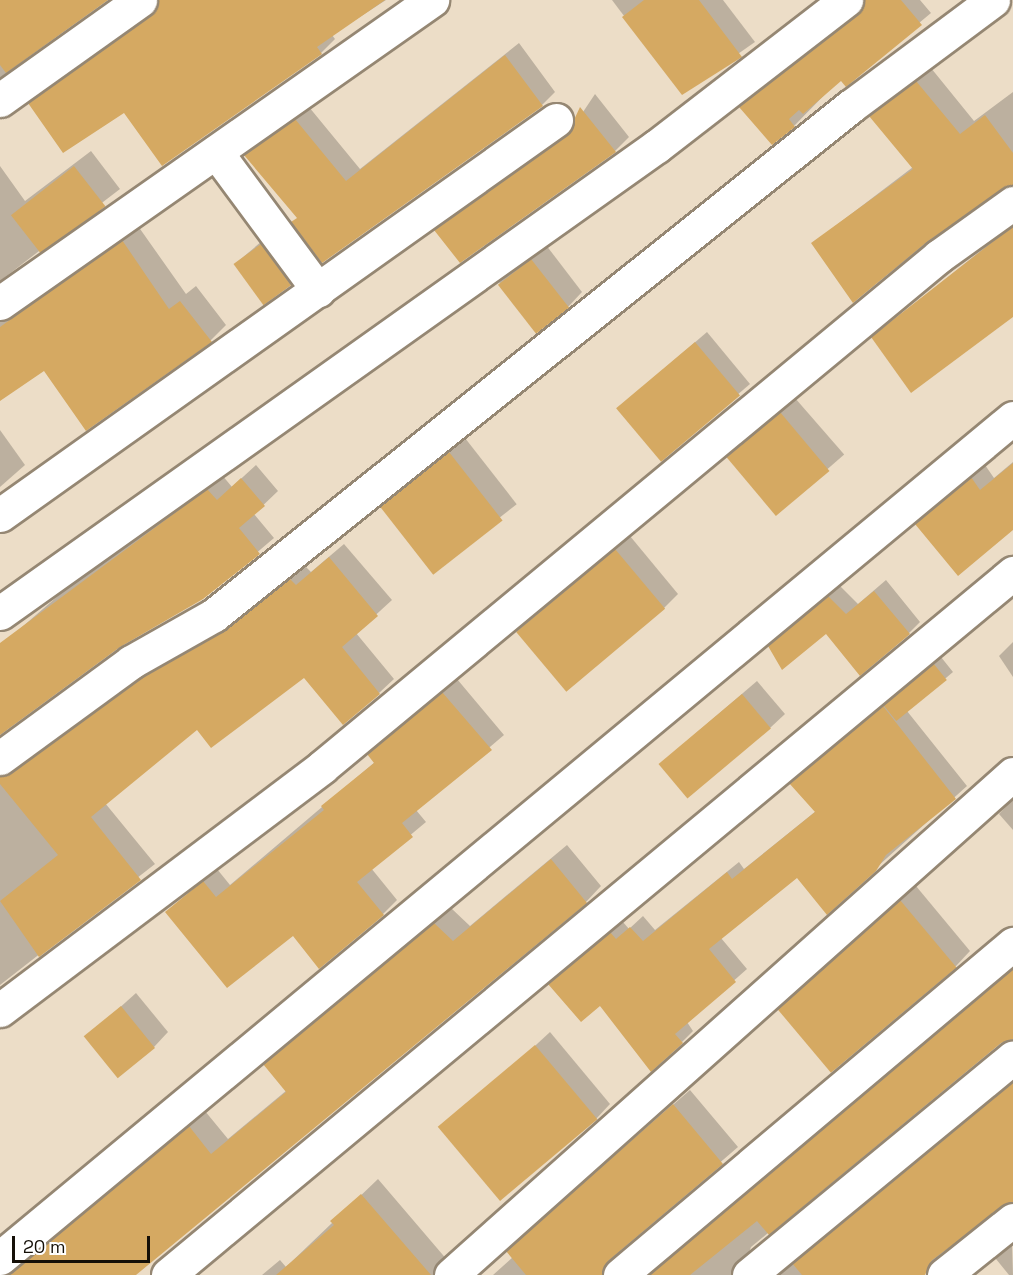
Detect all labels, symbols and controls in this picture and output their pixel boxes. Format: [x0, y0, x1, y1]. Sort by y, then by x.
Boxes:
scale bar [15, 1224, 153, 1262]
text: 20 m [23, 1235, 66, 1258]

